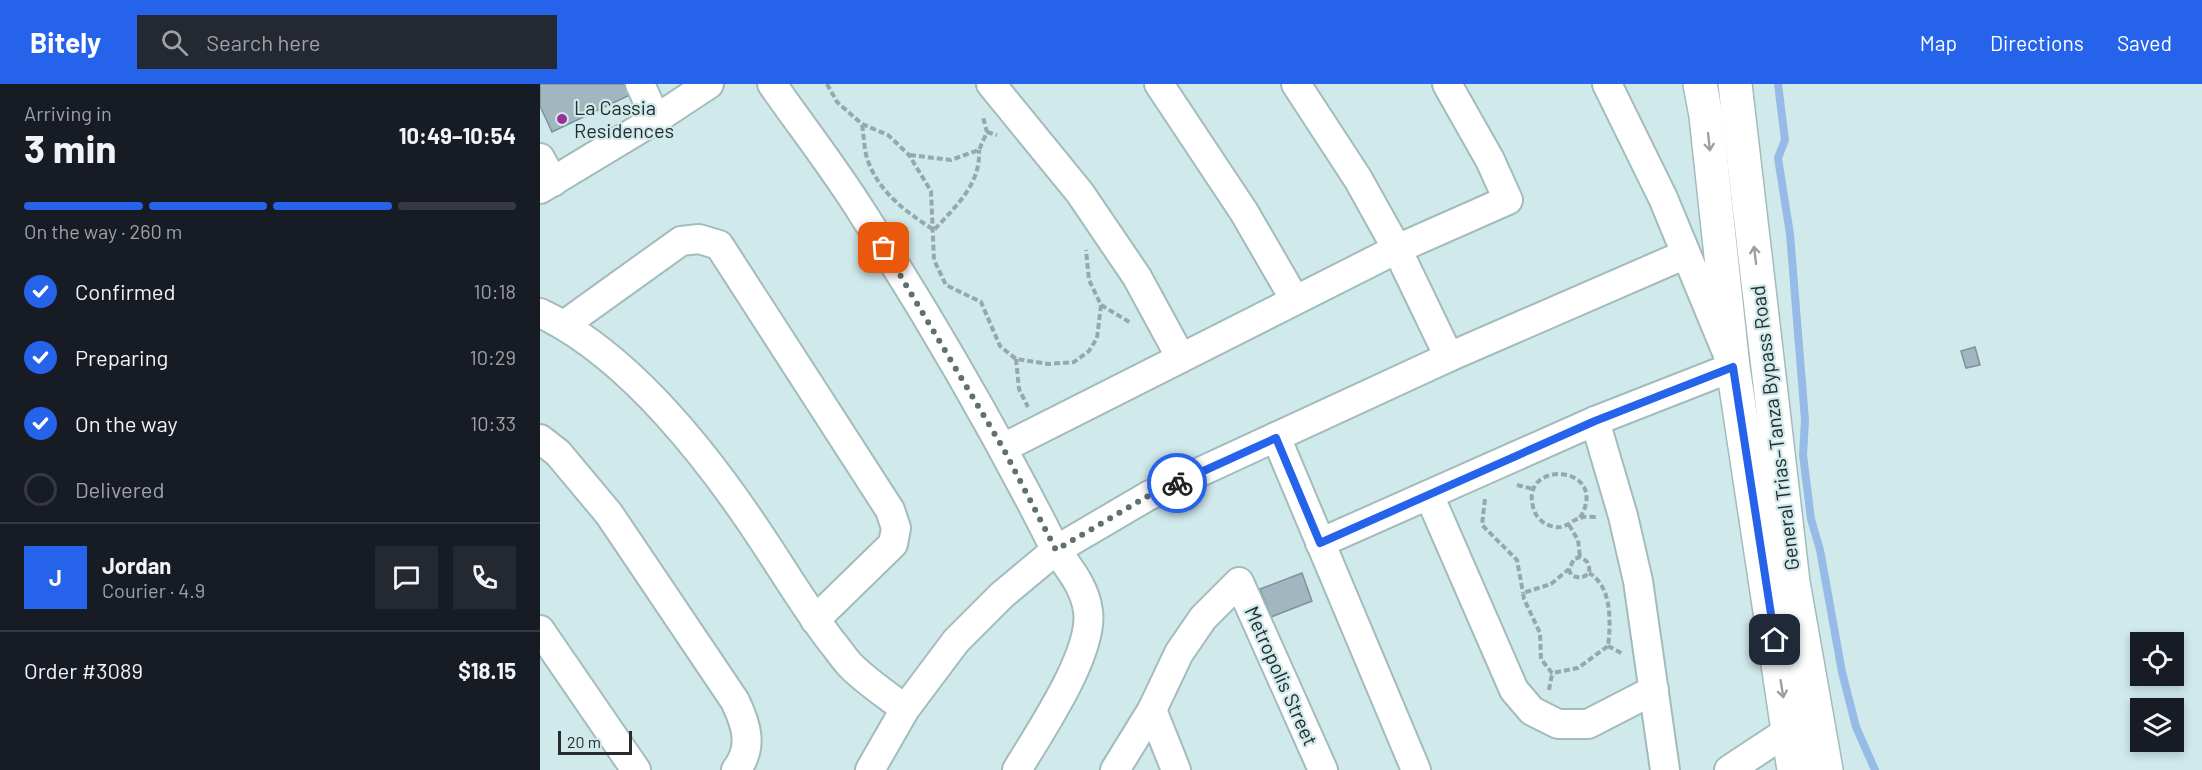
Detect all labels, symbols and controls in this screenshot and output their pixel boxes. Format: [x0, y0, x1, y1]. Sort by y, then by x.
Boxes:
search box [137, 15, 557, 69]
text: Bitely [30, 25, 101, 59]
icon: search [158, 26, 191, 59]
text: Search here [206, 29, 321, 55]
text: Map [1920, 30, 1957, 55]
text: Directions [1990, 30, 2084, 55]
text: Saved [2117, 30, 2172, 55]
place label: La Cassia Residences [574, 95, 674, 142]
text: Arriving in [24, 101, 112, 125]
marker: La Cassia Residences [555, 112, 569, 126]
text: 10:49–10:54 [399, 122, 516, 148]
text: 3 min [24, 124, 117, 171]
one-way arrow [1704, 131, 1715, 151]
text: On the way · 260 m [24, 219, 182, 243]
pin [858, 222, 909, 273]
icon: bag [867, 231, 900, 264]
one-way arrow [1749, 245, 1760, 265]
icon: check [24, 275, 57, 308]
text: Confirmed [75, 278, 175, 304]
text: 10:18 [474, 279, 516, 303]
street label: General Trias–Tanza Bypass Road [1745, 284, 1803, 572]
icon: check [24, 341, 57, 374]
text: Preparing [75, 344, 168, 370]
text: 10:29 [470, 345, 516, 369]
icon: check [24, 407, 57, 440]
text: On the way [75, 410, 178, 436]
text: 10:33 [470, 411, 516, 435]
courier [1147, 453, 1207, 513]
icon: bike [1161, 467, 1194, 500]
text: Delivered [75, 476, 164, 502]
button: chat [375, 546, 438, 609]
button: phone [453, 546, 516, 609]
text: Jordan [102, 552, 171, 578]
text: J [49, 564, 62, 590]
text: Courier · 4.9 [102, 578, 205, 602]
street label: Metropolis Street [1240, 602, 1323, 749]
pin [1749, 614, 1800, 665]
icon: home [1758, 623, 1791, 656]
map controls [2130, 632, 2184, 752]
button: locate [2130, 632, 2184, 686]
text: Order #3089 [24, 657, 143, 683]
text: $18.15 [458, 657, 516, 683]
one-way arrow [1777, 678, 1788, 698]
button: layers [2130, 698, 2184, 752]
scale bar [558, 728, 632, 756]
text: 20 m [567, 732, 601, 751]

